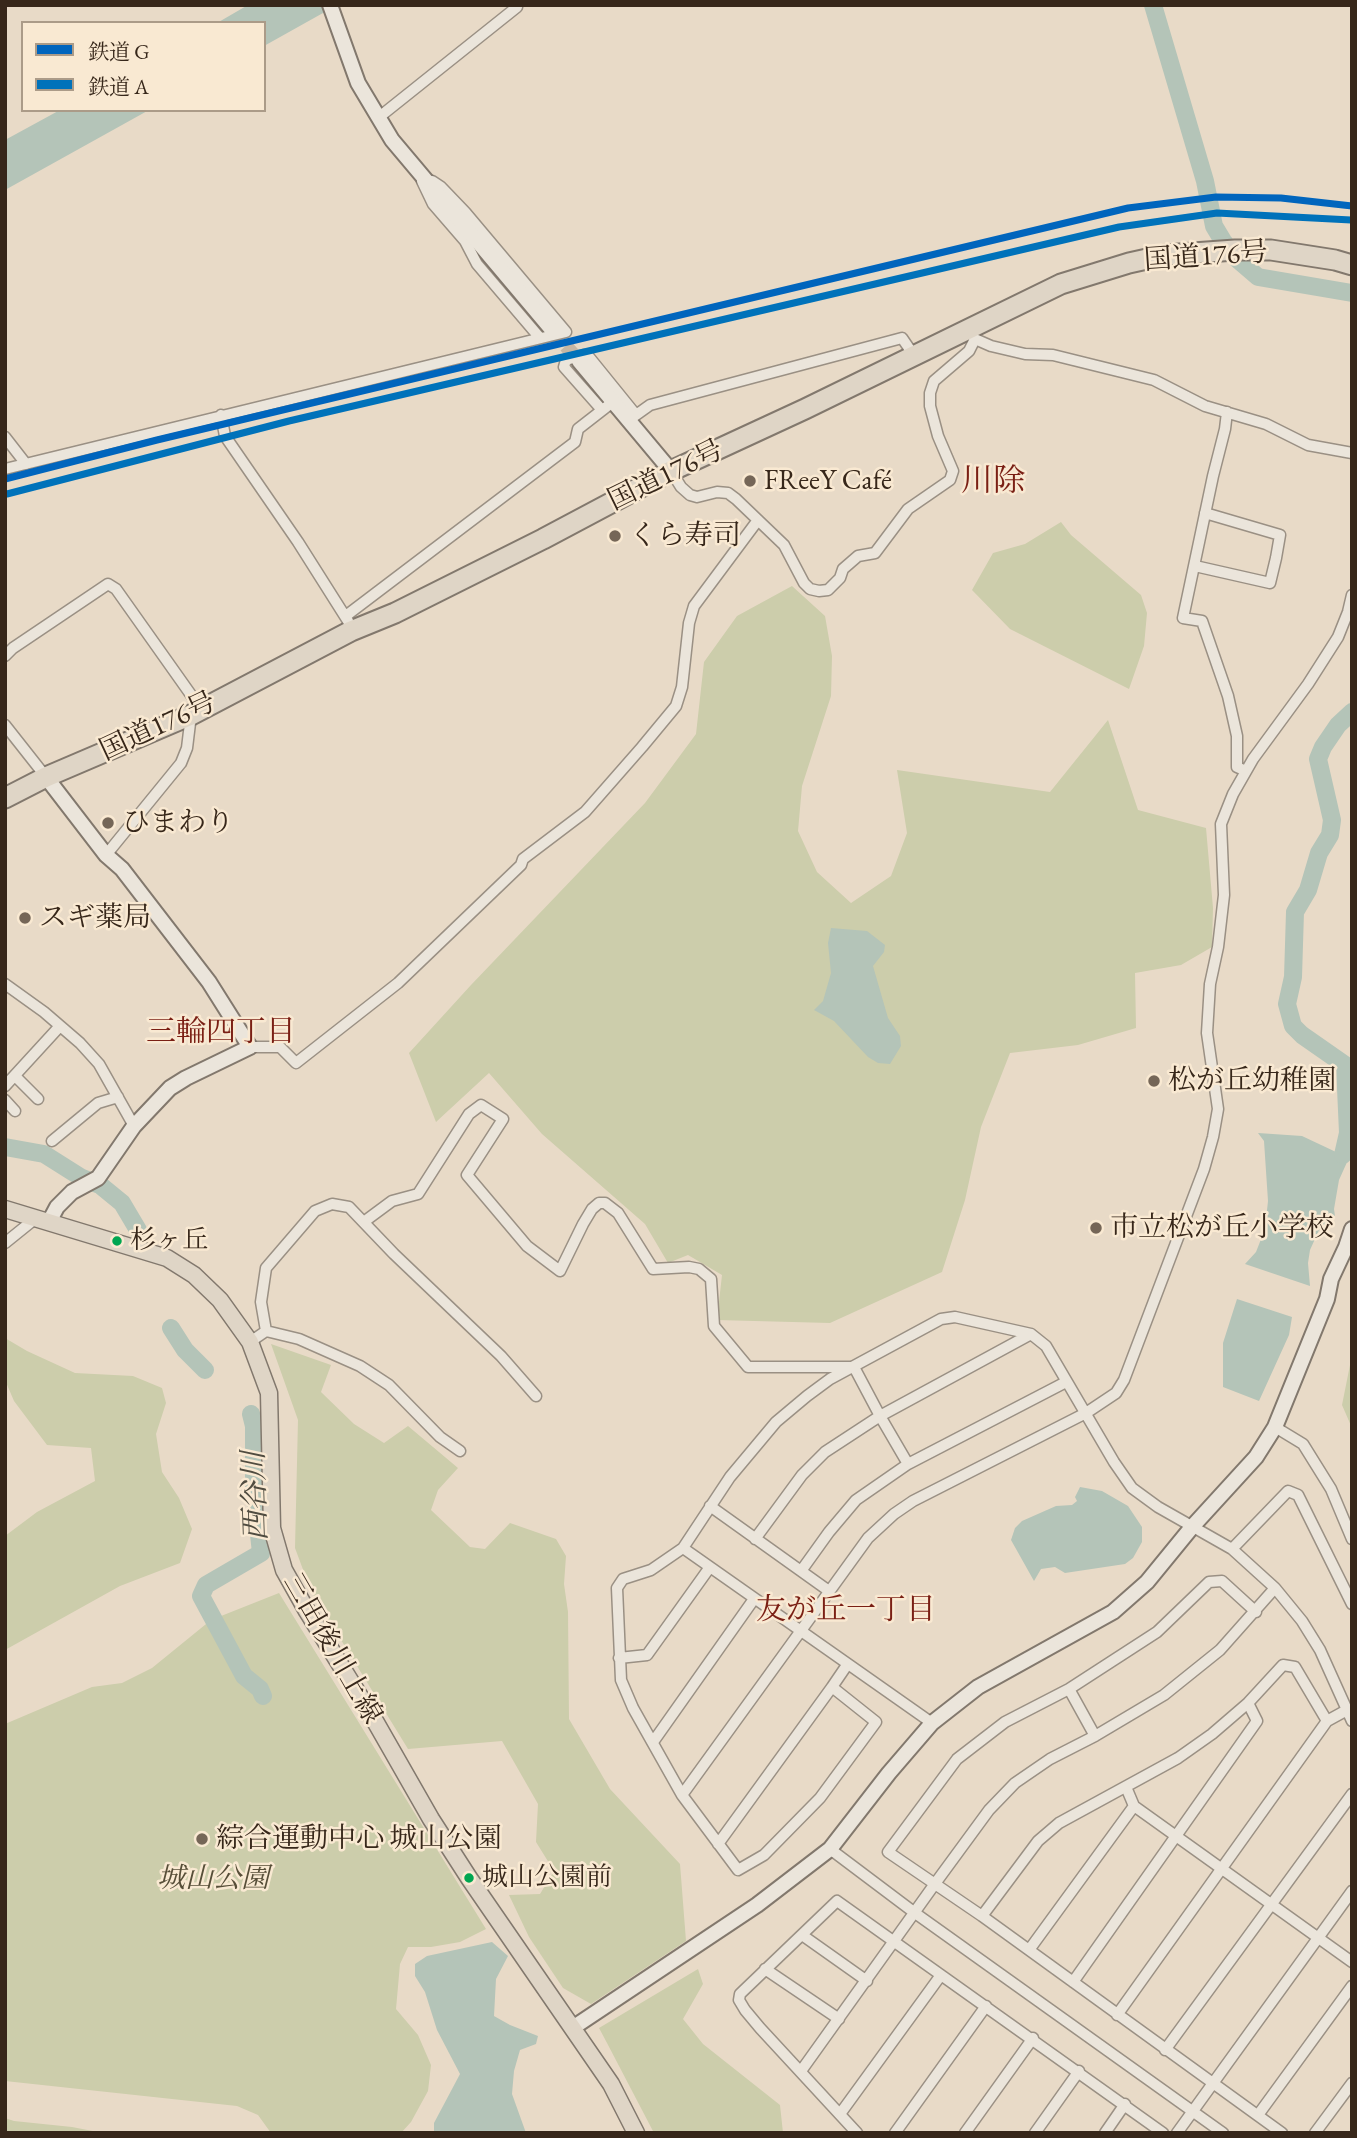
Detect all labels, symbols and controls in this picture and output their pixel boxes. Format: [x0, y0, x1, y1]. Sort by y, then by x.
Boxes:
legend [21, 21, 266, 112]
text: 鉄道 G [88, 38, 150, 65]
text: 鉄道 A [88, 73, 149, 100]
street label: 国道176号 [1143, 236, 1269, 278]
street label: 国道176号 [603, 434, 729, 518]
district label: 川除 [961, 463, 1025, 501]
place label: FReeY Café [764, 464, 892, 498]
marker: FReeY Café [742, 473, 758, 489]
place label: くら寿司 [629, 519, 741, 553]
marker: くら寿司 [607, 528, 623, 544]
street label: 国道176号 [95, 686, 221, 768]
place label: ひまわり [122, 806, 234, 840]
marker: ひまわり [100, 815, 116, 831]
place label: スギ薬局 [39, 901, 151, 935]
marker: スギ薬局 [17, 910, 33, 926]
district label: 三輪四丁目 [146, 1015, 296, 1051]
place label: 松が丘幼稚園 [1168, 1064, 1336, 1098]
marker: 松が丘幼稚園 [1146, 1073, 1162, 1089]
place label: 市立松が丘小学校 [1110, 1211, 1334, 1245]
marker: 市立松が丘小学校 [1088, 1220, 1104, 1236]
place label: 杉ヶ丘 [130, 1225, 208, 1257]
marker: 杉ヶ丘 [110, 1234, 124, 1248]
water label: 西谷川 [236, 1450, 276, 1542]
street label: 三田後川上線 [275, 1568, 389, 1730]
district label: 友が丘一丁目 [756, 1593, 936, 1629]
place label: 綜合運動中心 城山公園 [216, 1822, 502, 1856]
marker: 綜合運動中心 城山公園 [194, 1831, 210, 1847]
park label: 城山公園 [157, 1862, 269, 1896]
place label: 城山公園前 [482, 1862, 612, 1894]
marker: 城山公園前 [462, 1871, 476, 1885]

